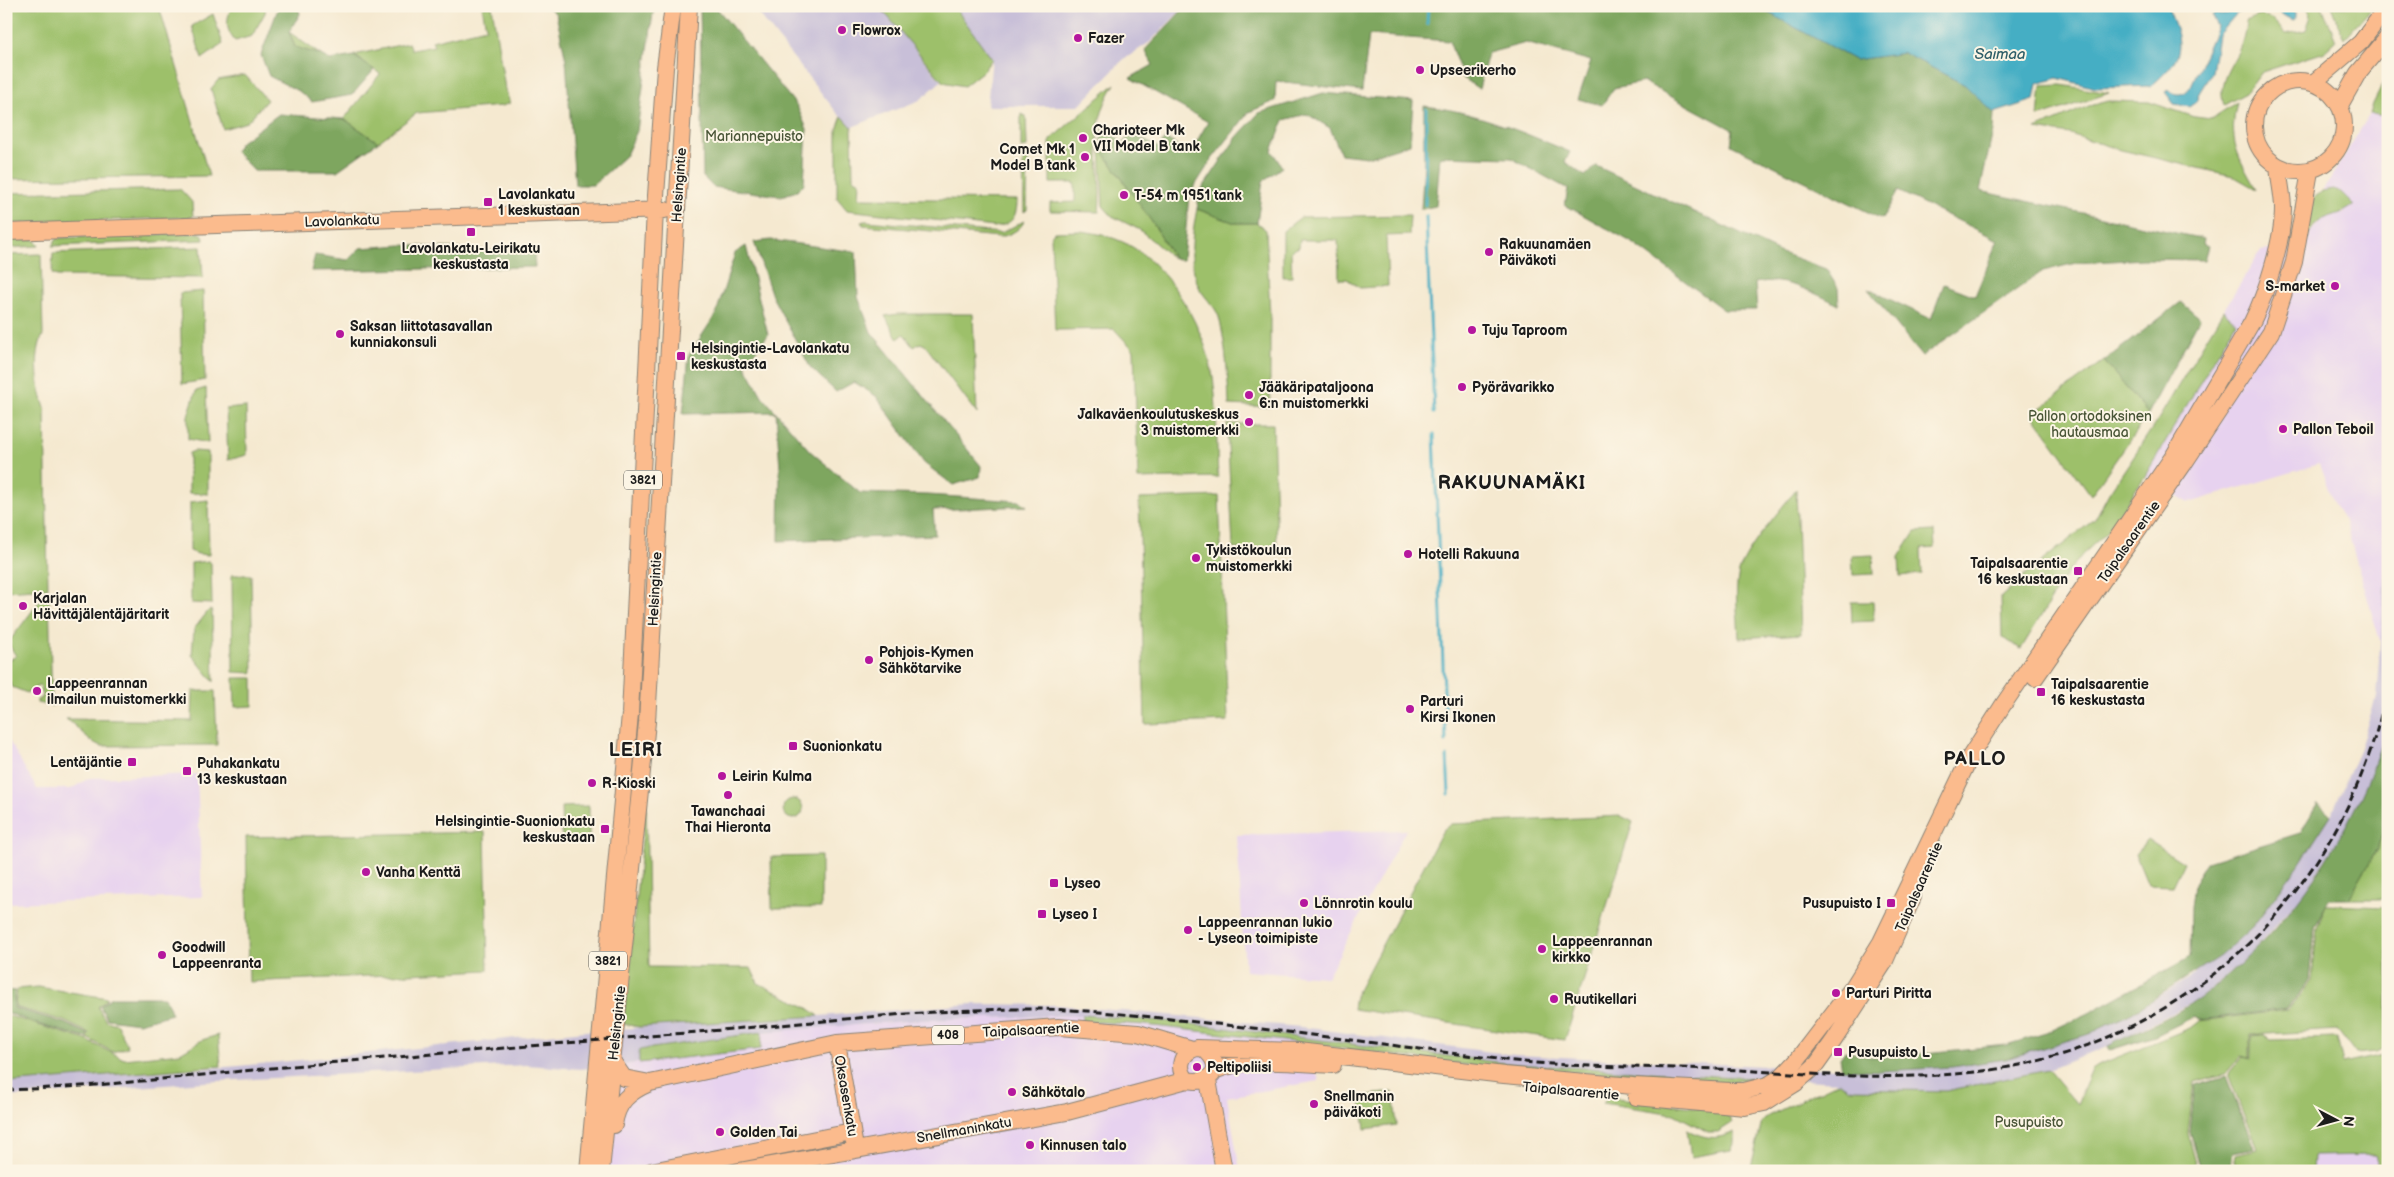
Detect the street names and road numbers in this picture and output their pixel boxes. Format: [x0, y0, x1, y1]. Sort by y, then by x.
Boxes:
street label: Helsingintie [668, 147, 690, 223]
street label: Lavolankatu [304, 211, 380, 231]
road number: 3821 [624, 470, 662, 490]
street label: Taipalsaarentie [2094, 497, 2164, 587]
street label: Helsingintie [645, 551, 665, 627]
street label: Taipalsaarentie [1892, 839, 1946, 935]
road number: 3821 [589, 951, 627, 970]
street label: Helsingintie [605, 985, 629, 1061]
street label: Taipalsaarentie [982, 1019, 1080, 1041]
road number: 408 [932, 1026, 964, 1044]
street label: Oksasenkatu [831, 1054, 861, 1138]
street label: Taipalsaarentie [1522, 1078, 1620, 1104]
street label: Snellmaninkatu [915, 1113, 1013, 1147]

